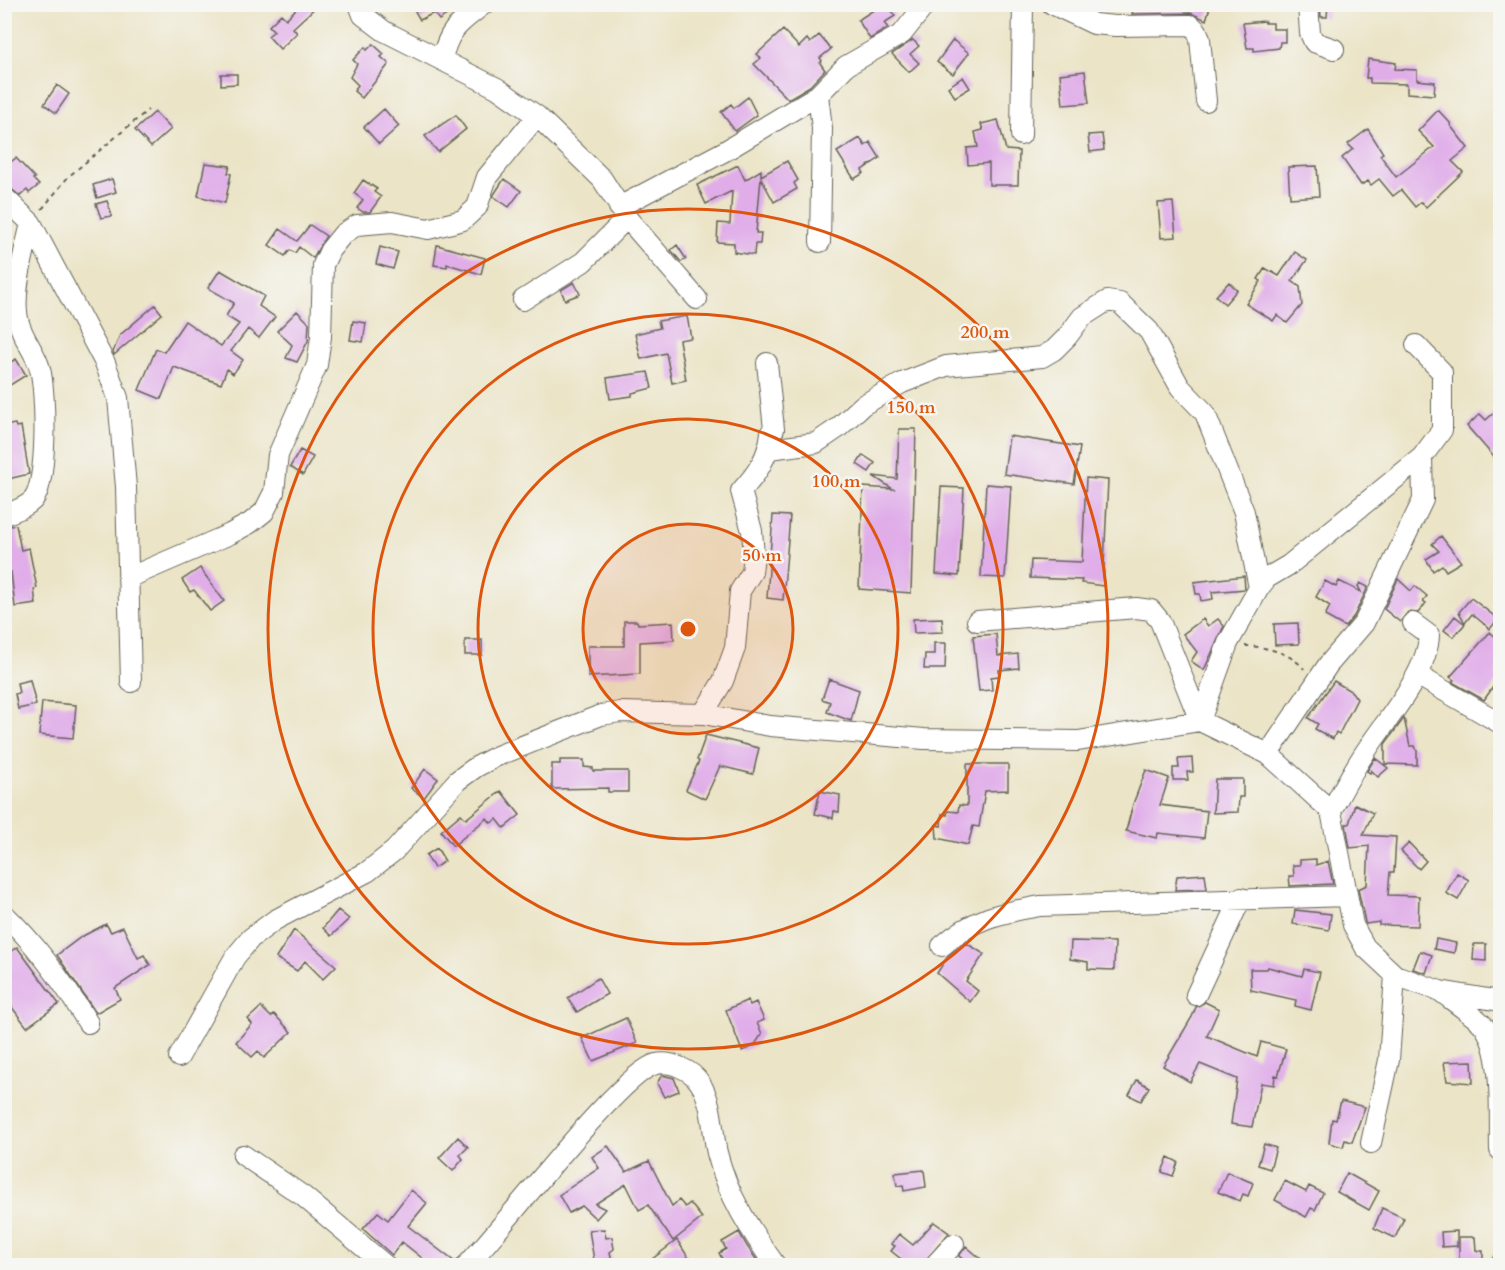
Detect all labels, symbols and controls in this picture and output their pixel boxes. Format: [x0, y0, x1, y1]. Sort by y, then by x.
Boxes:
text: 200 m [960, 320, 1010, 345]
text: 150 m [886, 395, 936, 420]
text: 100 m [811, 469, 861, 494]
text: 50 m [742, 543, 782, 568]
centre of rings [678, 619, 698, 639]

